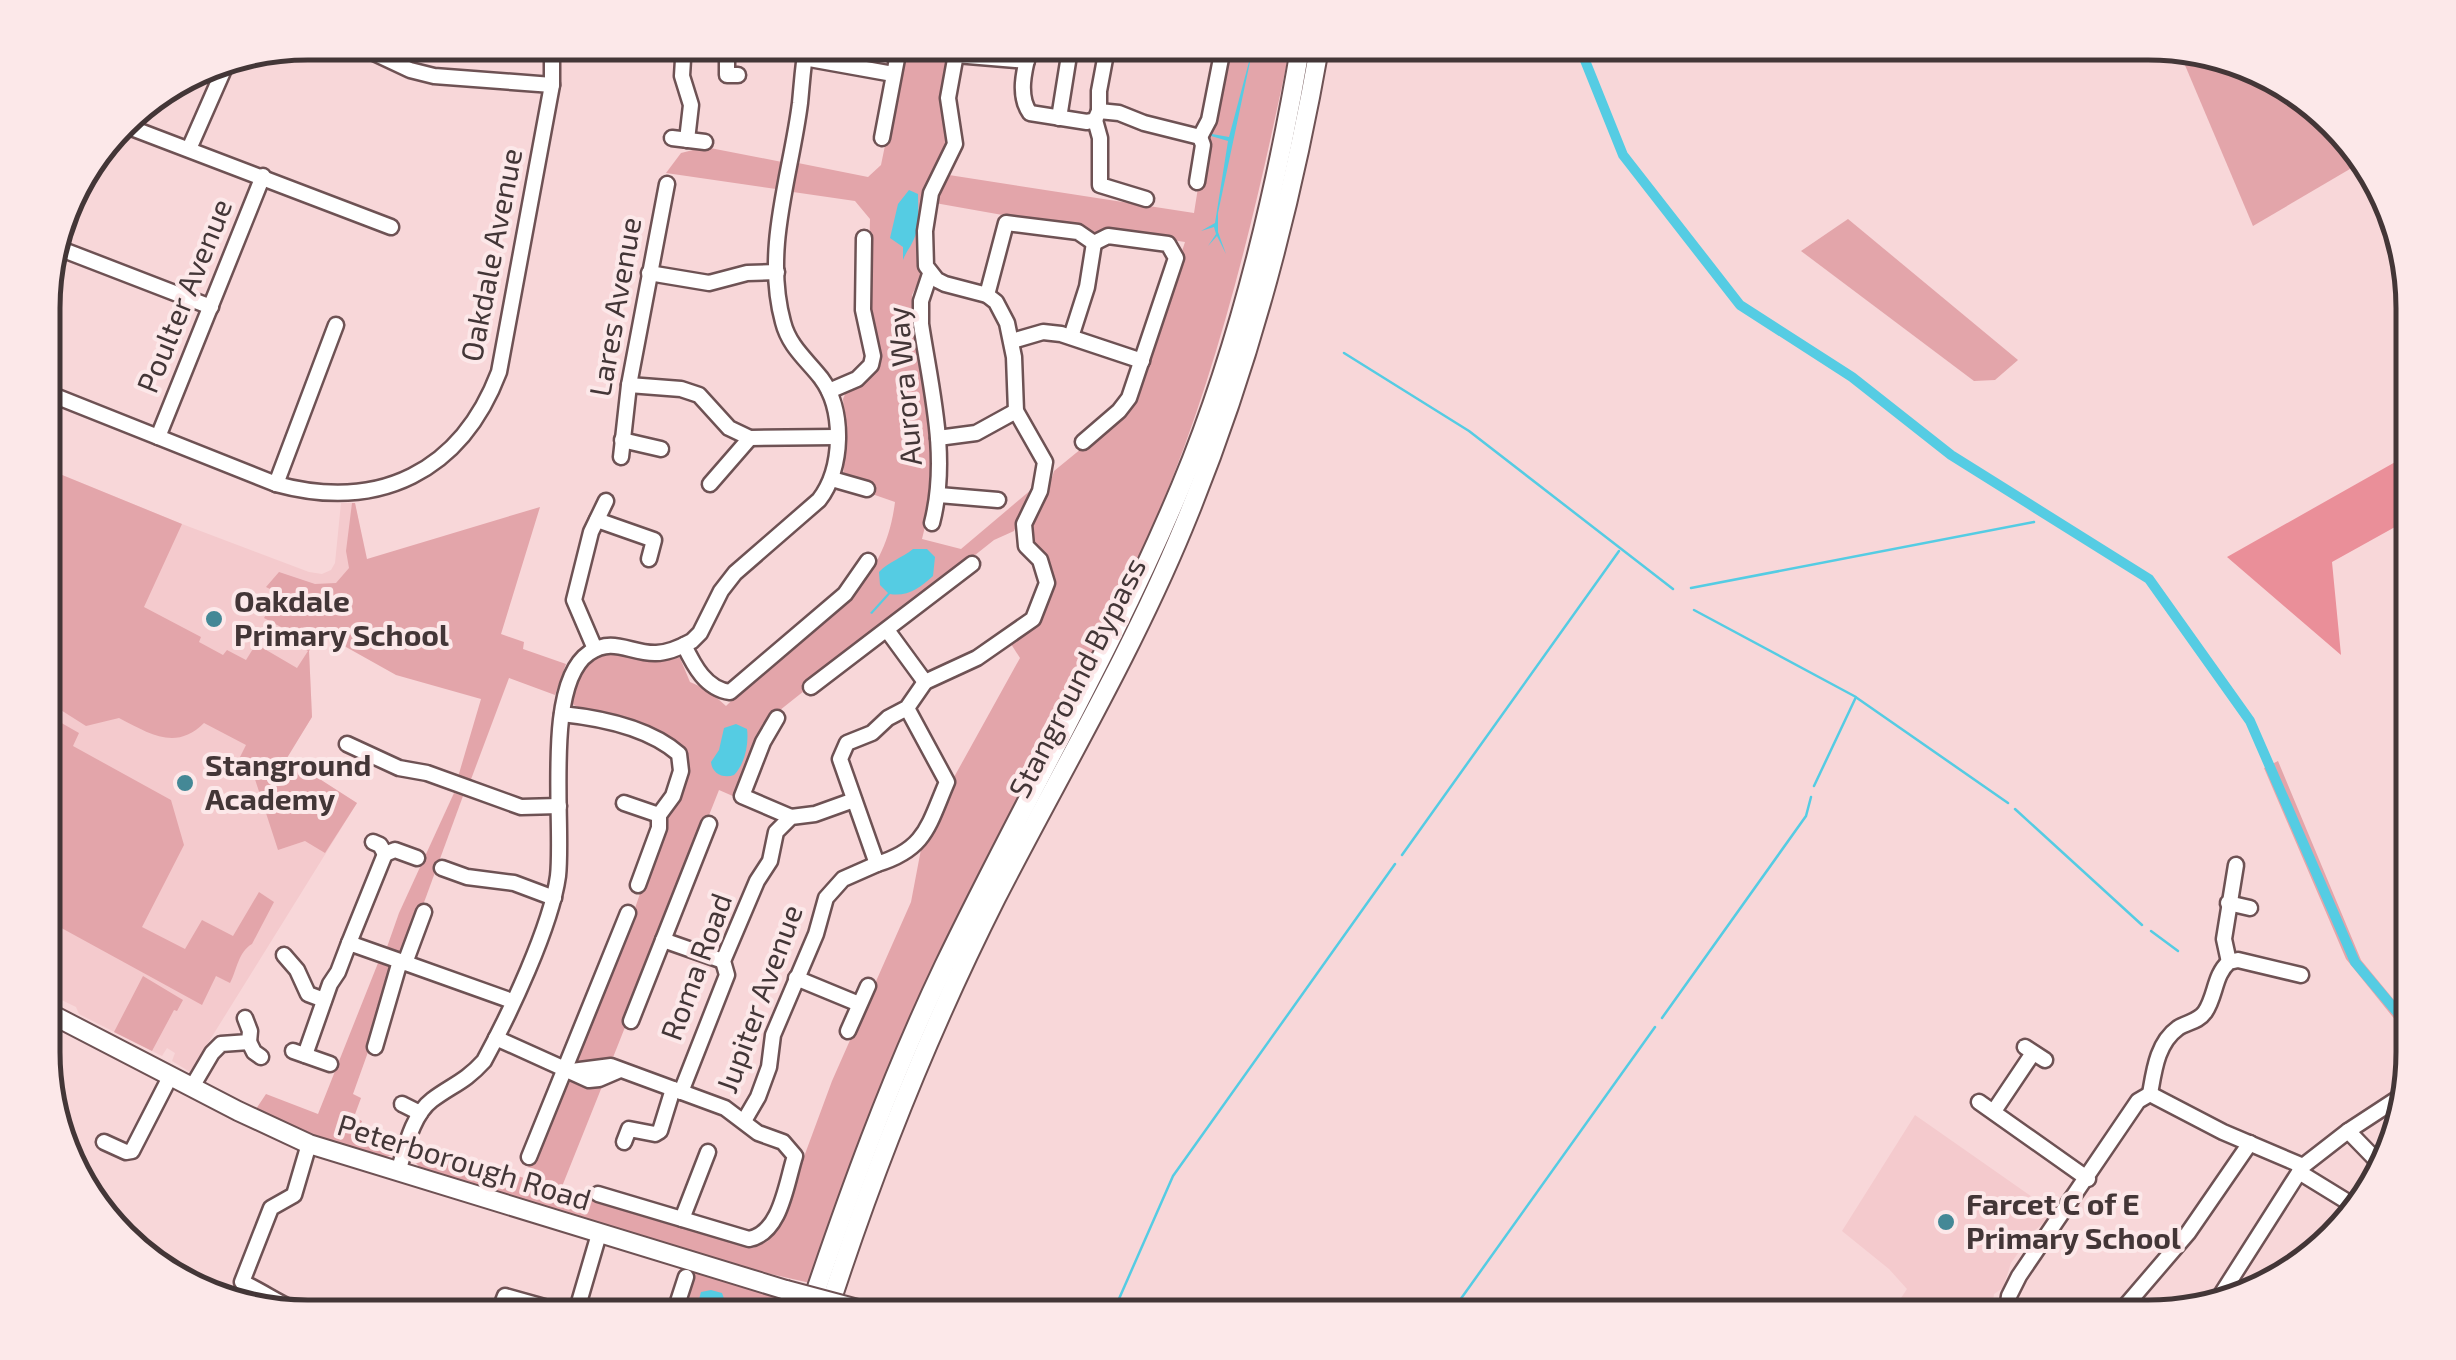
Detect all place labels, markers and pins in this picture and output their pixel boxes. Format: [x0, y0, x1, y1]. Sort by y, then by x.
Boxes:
place label: Oakdale Primary School [234, 582, 449, 653]
marker: Oakdale Primary School [203, 608, 225, 630]
place label: Stanground Academy [205, 746, 371, 817]
marker: Stanground Academy [174, 772, 196, 794]
place label: Farcet C of E Primary School [1966, 1185, 2181, 1256]
marker: Farcet C of E Primary School [1935, 1211, 1957, 1233]

